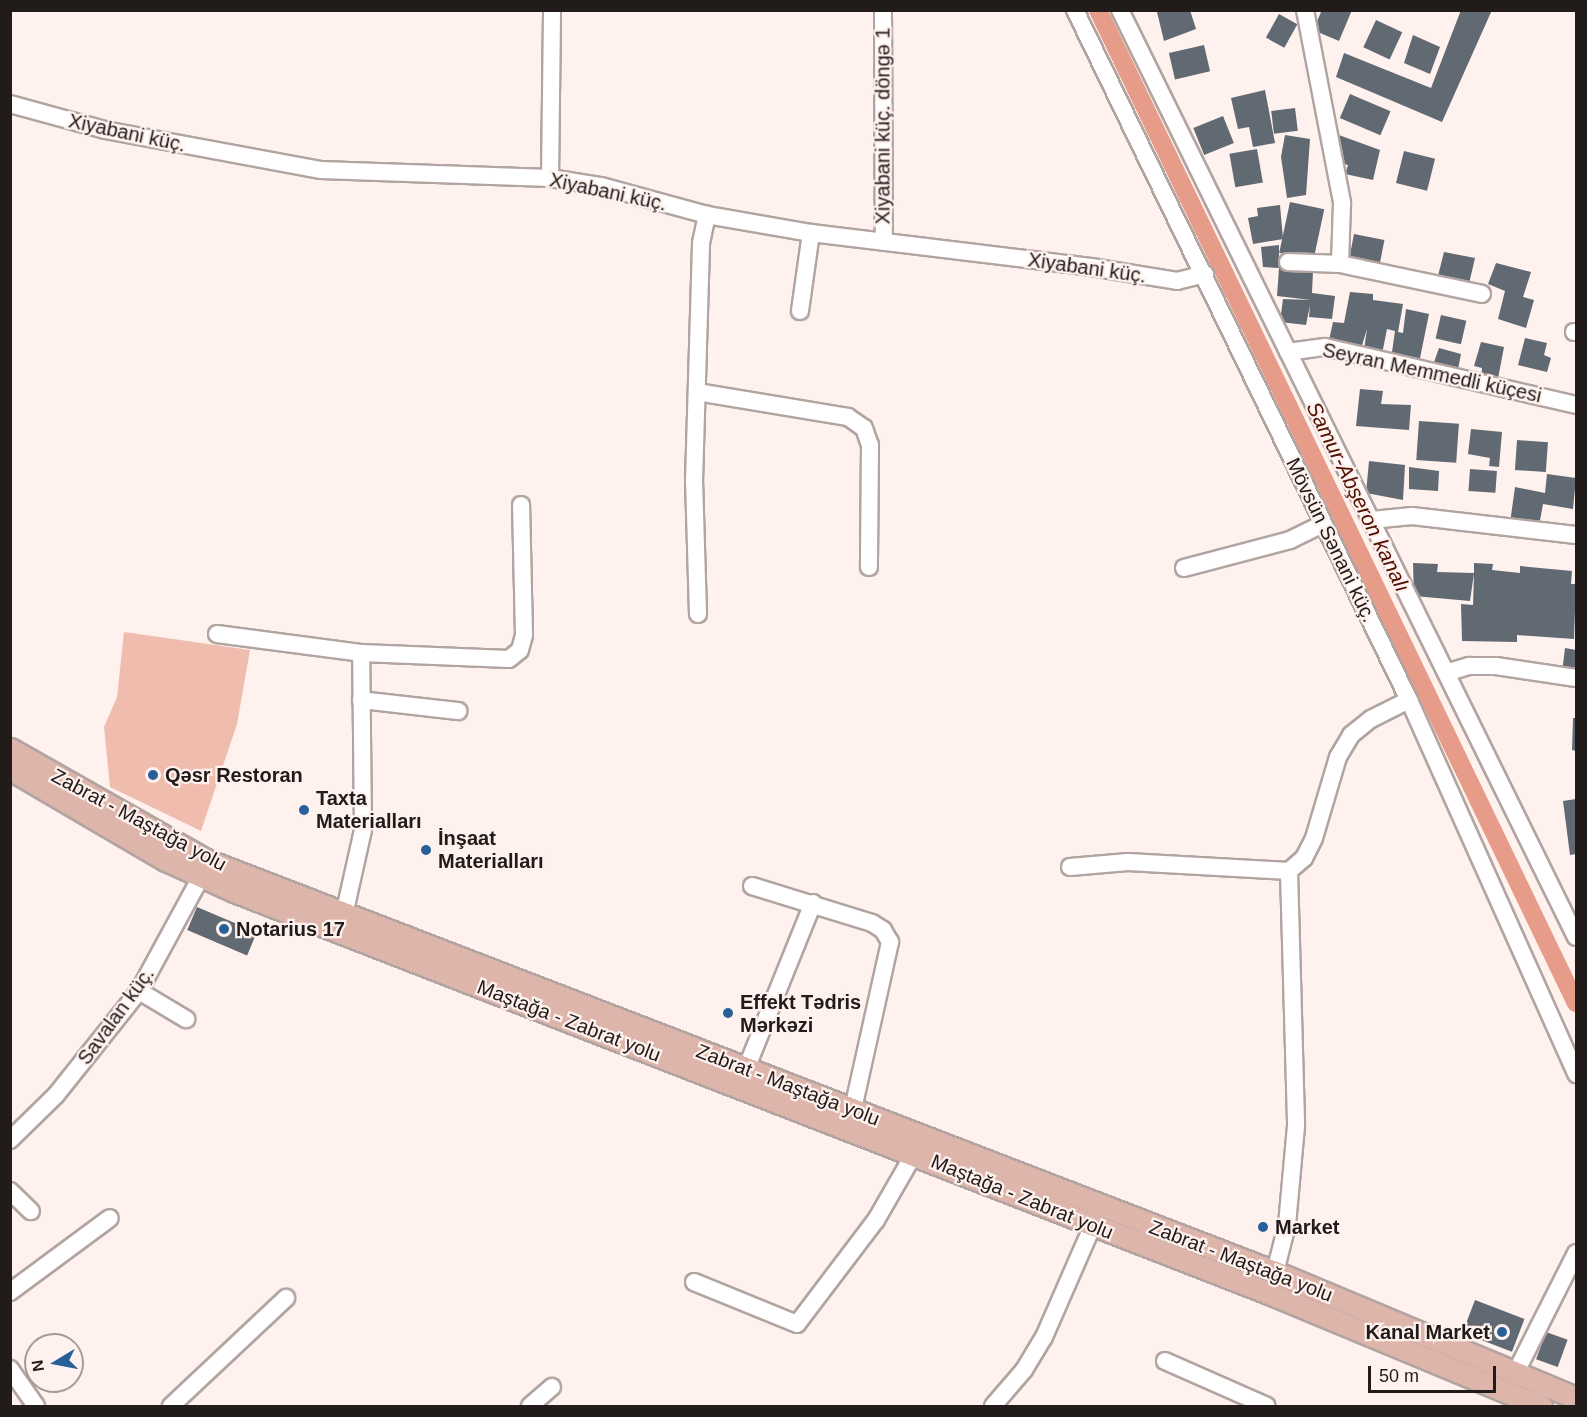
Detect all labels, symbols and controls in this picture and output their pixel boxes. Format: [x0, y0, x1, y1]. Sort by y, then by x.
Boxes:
street label: Xiyabani küç. döngə 1 [871, 28, 895, 224]
street label: Xiyabani küç. [66, 109, 188, 157]
street label: Xiyabani küç. [547, 168, 669, 216]
street label: Xiyabani küç. [1026, 248, 1148, 288]
street label: Seyran Memmedli küçesi [1320, 338, 1544, 408]
water label: Samur-Abşeron kanalı [1301, 398, 1415, 596]
street label: Mövsün Sənani küç. [1281, 454, 1381, 626]
place label: Qəsr Restoran [165, 763, 303, 787]
street label: Zabrat - Maştağa yolu [47, 764, 231, 876]
marker: Qəsr Restoran [146, 768, 160, 782]
place label: Taxta Materialları [316, 786, 422, 833]
marker: Taxta Materialları [297, 803, 311, 817]
place label: İnşaat Materialları [438, 826, 544, 873]
marker: İnşaat Materialları [419, 843, 433, 857]
place label: Notarius 17 [236, 917, 345, 941]
marker: Notarius 17 [217, 922, 231, 936]
street label: Savalan küç. [73, 963, 159, 1069]
street label: Maştağa - Zabrat yolu [474, 975, 664, 1067]
place label: Effekt Tədris Mərkəzi [740, 990, 861, 1037]
marker: Effekt Tədris Mərkəzi [721, 1006, 735, 1020]
street label: Zabrat - Maştağa yolu [693, 1039, 883, 1131]
street label: Maştağa - Zabrat yolu [927, 1149, 1117, 1245]
street label: Zabrat - Maştağa yolu [1146, 1215, 1336, 1307]
place label: Market [1275, 1215, 1339, 1239]
marker: Market [1256, 1220, 1270, 1234]
place label: Kanal Market [1366, 1320, 1490, 1344]
marker: Kanal Market [1495, 1325, 1509, 1339]
north arrow [24, 1333, 84, 1393]
scale bar [1371, 1354, 1498, 1392]
text: N [28, 1359, 47, 1373]
text: 50 m [1379, 1366, 1419, 1386]

